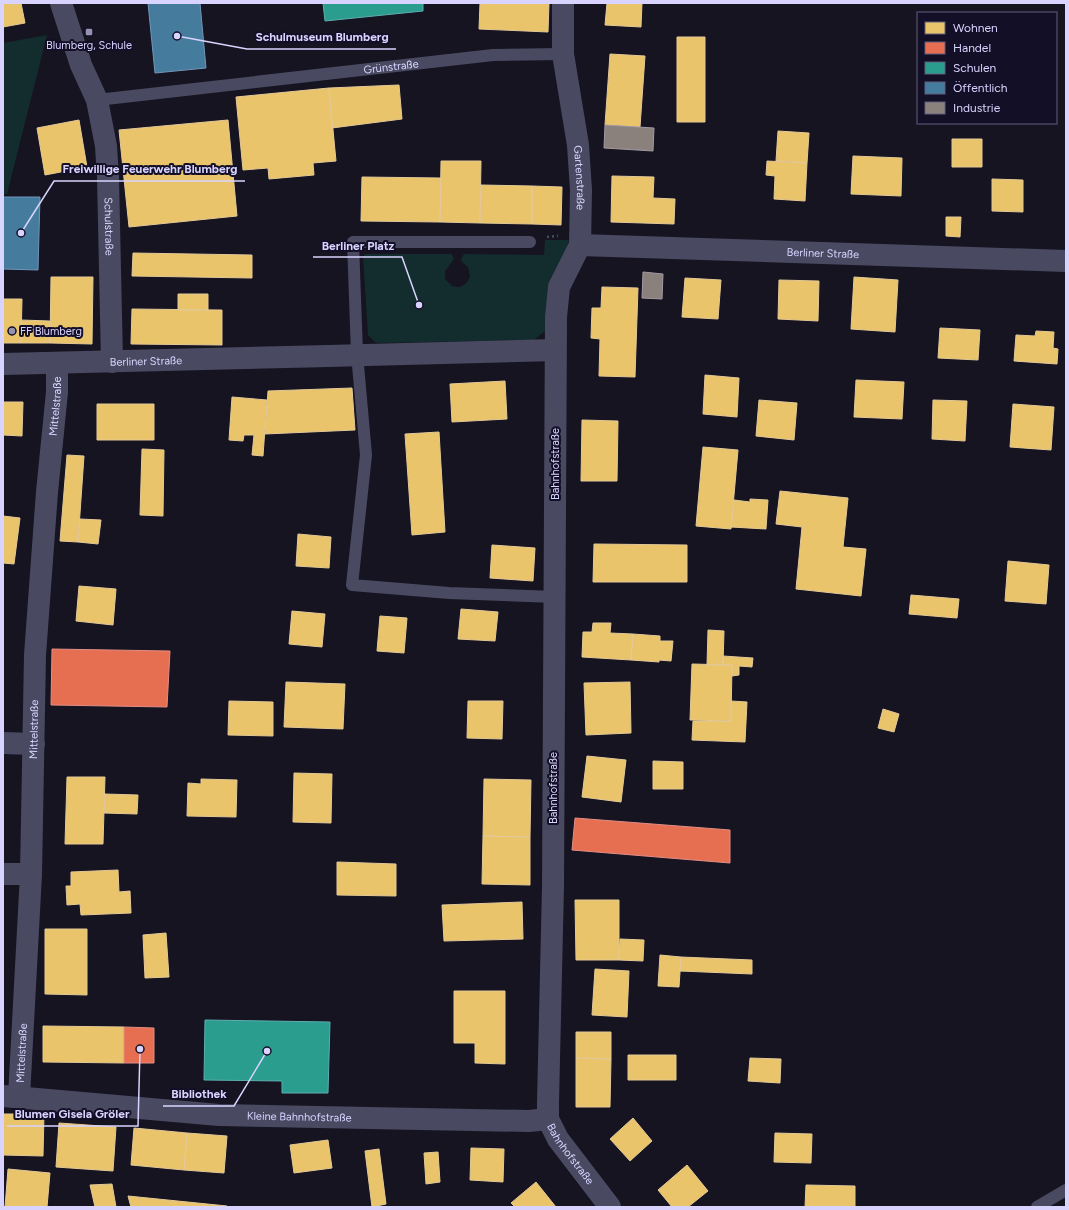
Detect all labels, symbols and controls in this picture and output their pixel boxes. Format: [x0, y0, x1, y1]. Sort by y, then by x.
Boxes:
legend [917, 12, 1057, 124]
text: Wohnen [953, 21, 998, 35]
callout: Schulmuseum Blumberg [247, 25, 396, 49]
marker: Blumberg, Schule [84, 27, 94, 37]
text: Schulmuseum Blumberg [255, 30, 389, 44]
place label: Blumberg, Schule [46, 39, 132, 52]
text: Handel [953, 41, 991, 55]
street label: Grünstraße [363, 57, 419, 77]
text: Schulen [953, 61, 996, 75]
text: Öffentlich [953, 81, 1008, 95]
text: Industrie [953, 101, 1001, 115]
street label: Gartenstraße [571, 145, 587, 210]
callout: Freiwillige Feuerwehr Blumberg [54, 157, 245, 181]
text: Freiwillige Feuerwehr Blumberg [63, 162, 237, 176]
street label: Schulstraße [101, 197, 116, 256]
callout: Berliner Platz [313, 233, 402, 257]
text: Berliner Platz [322, 239, 395, 253]
street label: Berliner Straße [786, 246, 859, 261]
place label: FF Blumberg [20, 325, 82, 338]
marker: FF Blumberg [7, 326, 17, 336]
street label: Berliner Straße [110, 354, 182, 369]
street label: Mittelstraße [47, 377, 64, 437]
street label: Bahnhofstraße [549, 428, 562, 500]
street label: Mittelstraße [27, 699, 41, 759]
street label: Bahnhofstraße [547, 752, 560, 824]
street label: Mittelstraße [14, 1023, 30, 1083]
callout: Bibliothek [163, 1082, 234, 1106]
text: Bibliothek [171, 1087, 227, 1101]
callout: Blumen Gisela Gröler [7, 1102, 138, 1126]
text: Blumen Gisela Gröler [15, 1107, 130, 1121]
street label: Kleine Bahnhofstraße [247, 1110, 352, 1125]
street label: Bahnhofstraße [544, 1121, 596, 1187]

